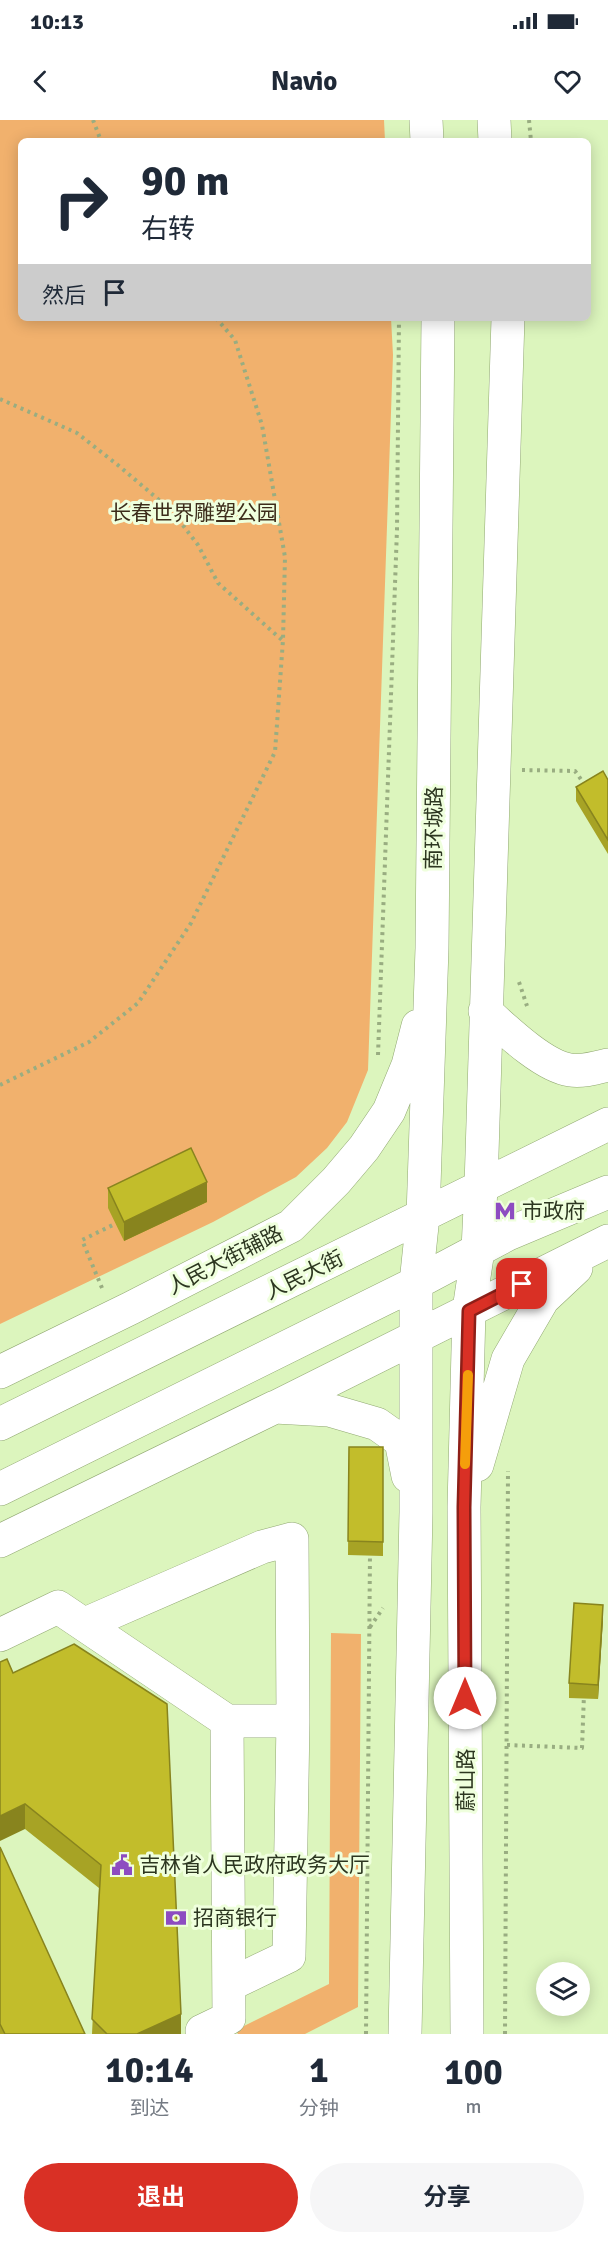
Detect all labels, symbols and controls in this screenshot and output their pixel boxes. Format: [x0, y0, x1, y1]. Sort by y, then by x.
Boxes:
text: 10:13 [30, 8, 84, 35]
icon: back [24, 65, 57, 98]
text: Navio [271, 65, 337, 98]
icon: heart [551, 65, 584, 98]
text: 90 m [141, 156, 230, 207]
icon: right [42, 162, 120, 240]
text: 右转 [141, 213, 195, 246]
icon: arrive [98, 276, 131, 309]
text: 然后 [42, 282, 86, 309]
park label: 长春世界雕塑公园 [110, 500, 278, 526]
street label: 南环城路 [420, 786, 448, 870]
place label: 市政府 [522, 1198, 585, 1224]
metro station icon: 市政府 [493, 1199, 517, 1223]
street label: 人民大街辅路 [163, 1220, 287, 1300]
street label: 人民大街 [261, 1245, 347, 1305]
pin [496, 1258, 547, 1309]
icon: arrive [505, 1267, 538, 1300]
position arrow [433, 1666, 497, 1730]
street label: 蔚山路 [453, 1749, 479, 1812]
place label: 吉林省人民政府政务大厅 [139, 1852, 370, 1878]
public building icon: 吉林省人民政府政务大厅 [110, 1853, 134, 1877]
place label: 招商银行 [193, 1905, 277, 1931]
bank icon: 招商银行 [164, 1906, 188, 1930]
map controls [536, 1962, 590, 2016]
button: layers [536, 1962, 590, 2016]
text: 10:14 [105, 2048, 194, 2093]
text: 1 [309, 2048, 329, 2093]
text: 100 [444, 2050, 503, 2095]
text: m [466, 2094, 481, 2119]
text: 到达 [130, 2096, 170, 2121]
text: 分钟 [299, 2096, 339, 2121]
button: 退出 [24, 2163, 298, 2232]
button: 分享 [310, 2163, 584, 2232]

